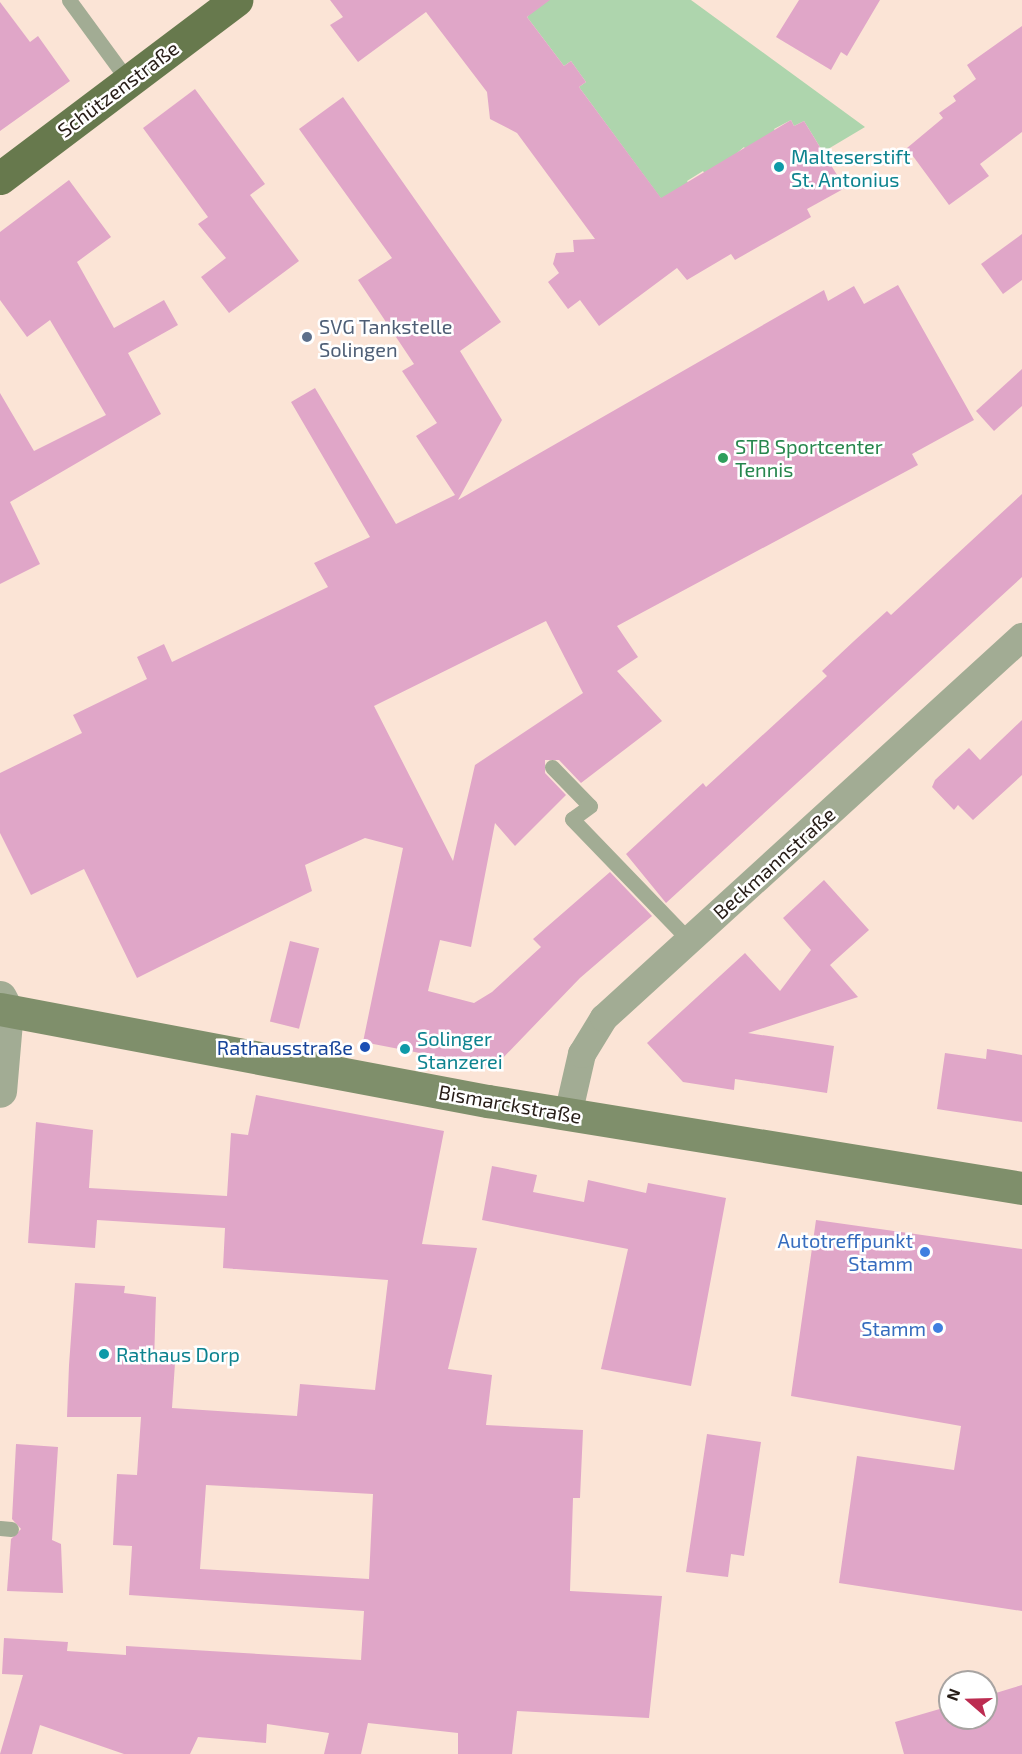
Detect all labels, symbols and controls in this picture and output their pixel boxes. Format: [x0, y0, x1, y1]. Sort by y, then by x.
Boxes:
street label: Schützenstraße [53, 36, 183, 142]
place label: Malteserstift St. Antonius [791, 144, 911, 191]
marker: Malteserstift St. Antonius [772, 160, 786, 174]
place label: SVG Tankstelle Solingen [319, 314, 453, 361]
marker: SVG Tankstelle Solingen [300, 330, 314, 344]
place label: STB Sportcenter Tennis [735, 434, 883, 481]
marker: STB Sportcenter Tennis [716, 451, 730, 465]
street label: Beckmannstraße [708, 802, 840, 924]
place label: Solinger Stanzerei [417, 1026, 503, 1073]
place label: Rathausstraße [217, 1035, 353, 1059]
marker: Rathausstraße [358, 1040, 372, 1054]
marker: Solinger Stanzerei [398, 1042, 412, 1056]
street label: Bismarckstraße [437, 1080, 583, 1128]
place label: Autotreffpunkt Stamm [777, 1228, 913, 1275]
marker: Autotreffpunkt Stamm [918, 1245, 932, 1259]
place label: Stamm [861, 1316, 926, 1340]
marker: Stamm [931, 1321, 945, 1335]
place label: Rathaus Dorp [116, 1342, 240, 1366]
marker: Rathaus Dorp [97, 1347, 111, 1361]
north arrow [938, 1670, 998, 1730]
text: N [942, 1686, 963, 1703]

